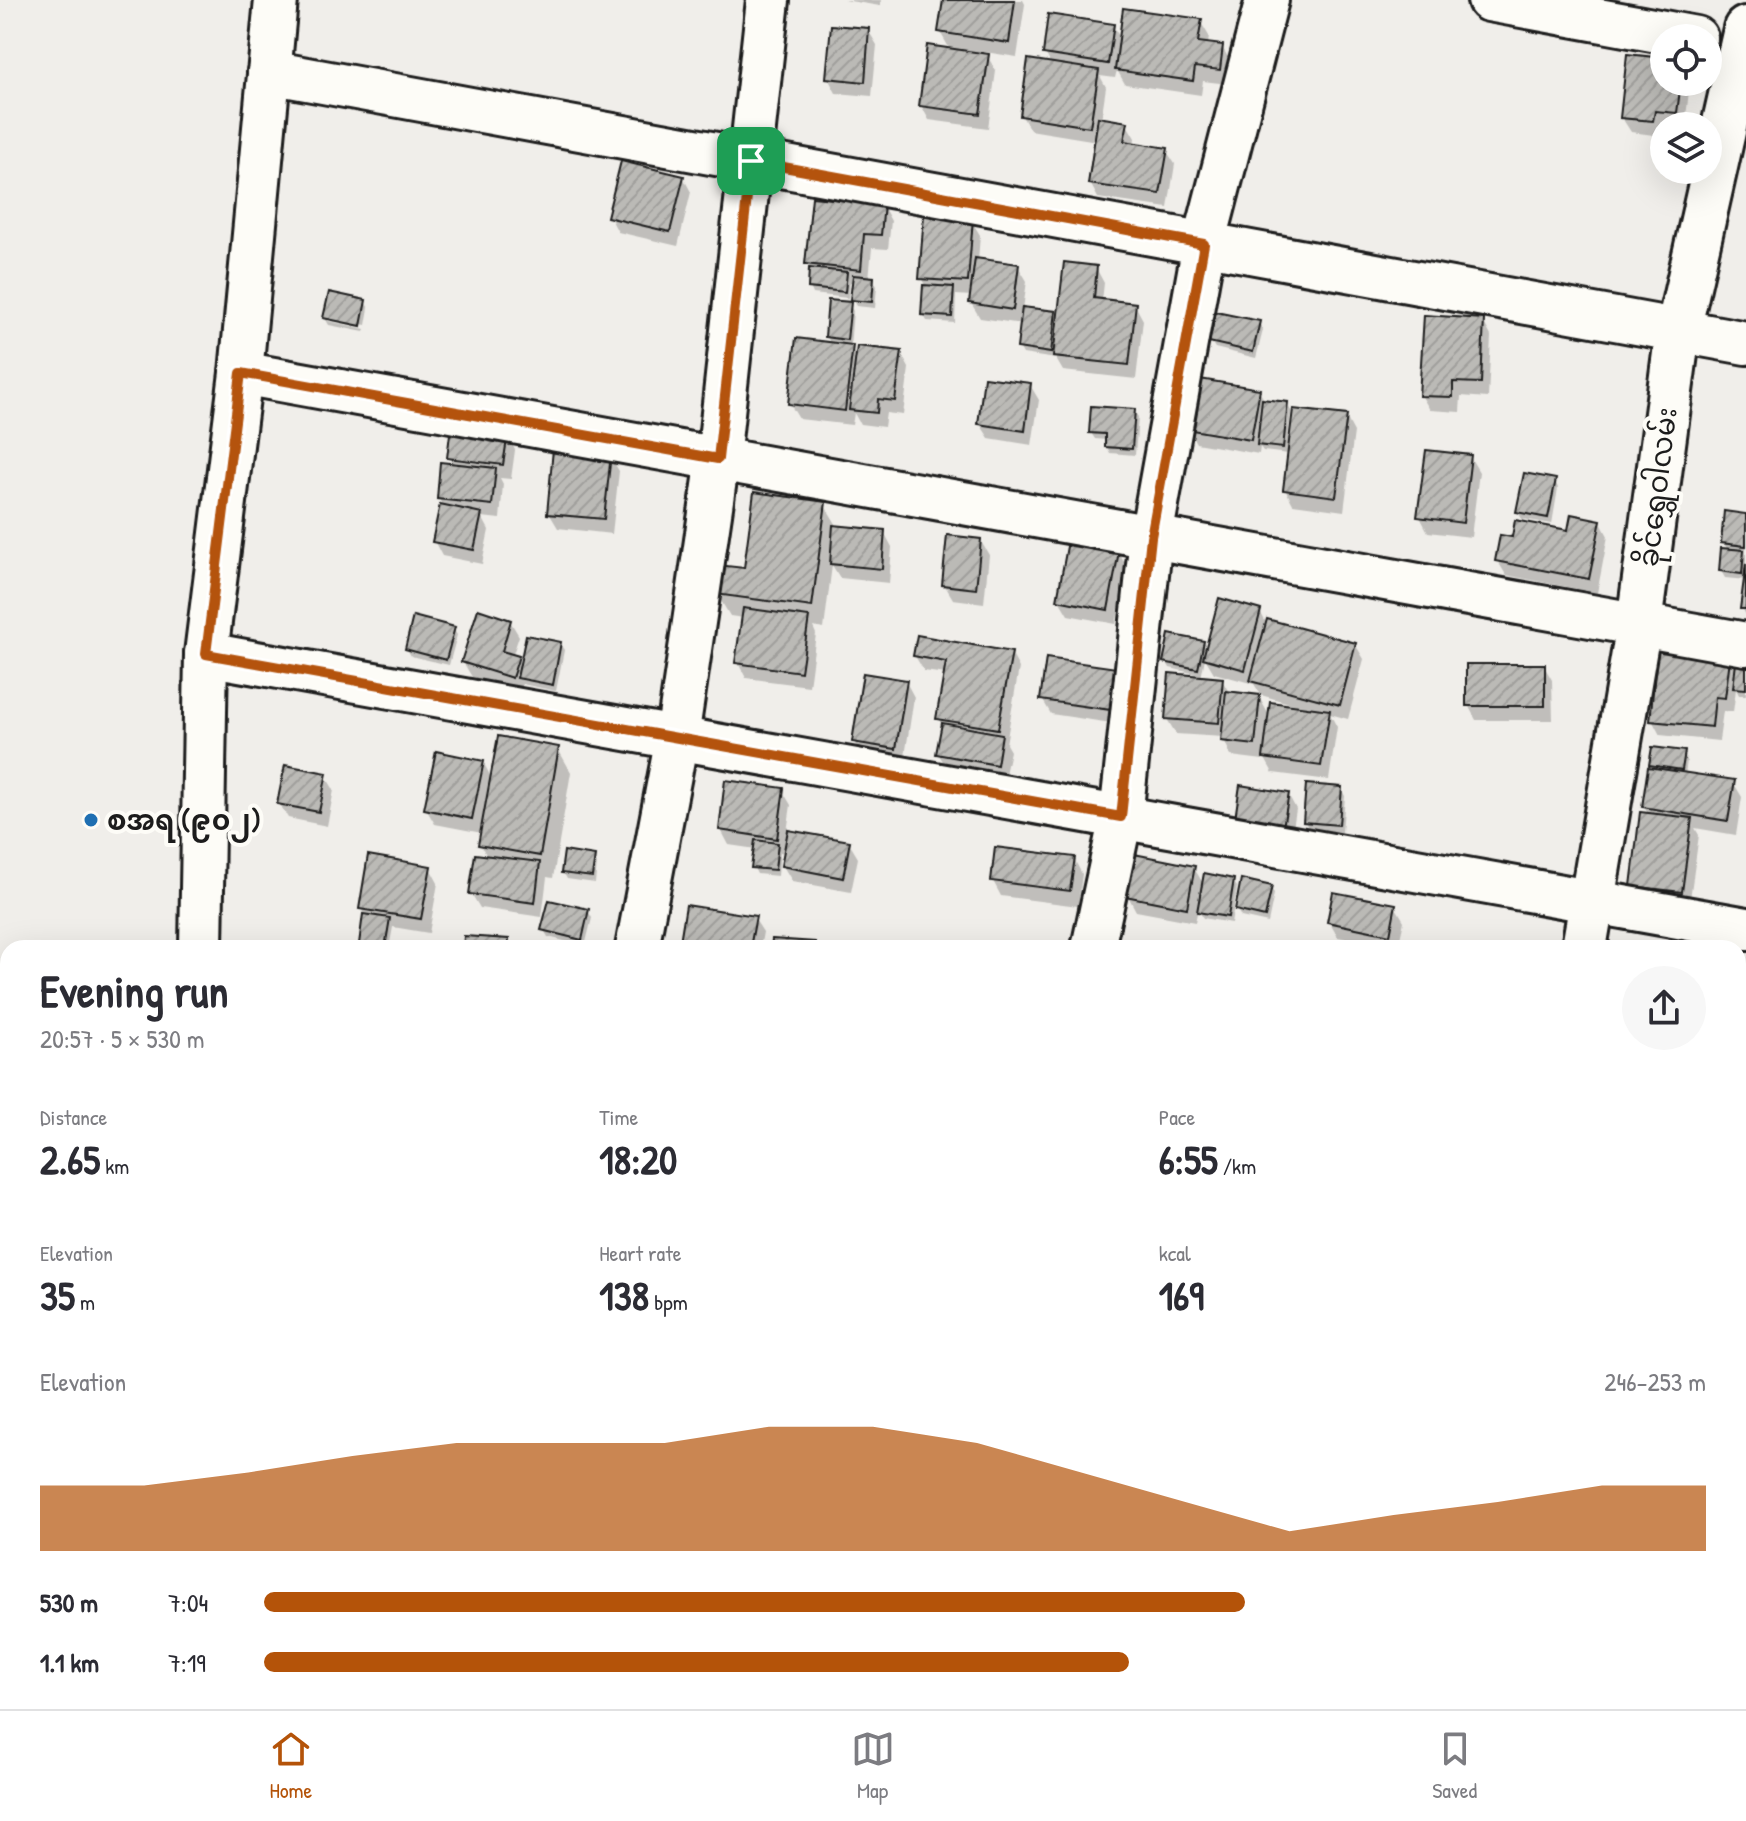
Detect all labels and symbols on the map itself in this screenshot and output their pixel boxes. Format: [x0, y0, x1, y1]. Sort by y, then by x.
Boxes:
pin [717, 127, 785, 195]
street label: ခိုင်ရွှေဝါလမ်း [1628, 405, 1690, 569]
place label: စအရ (၉၀၂) [107, 801, 261, 843]
marker: စအရ (၉၀၂) [82, 811, 100, 829]

